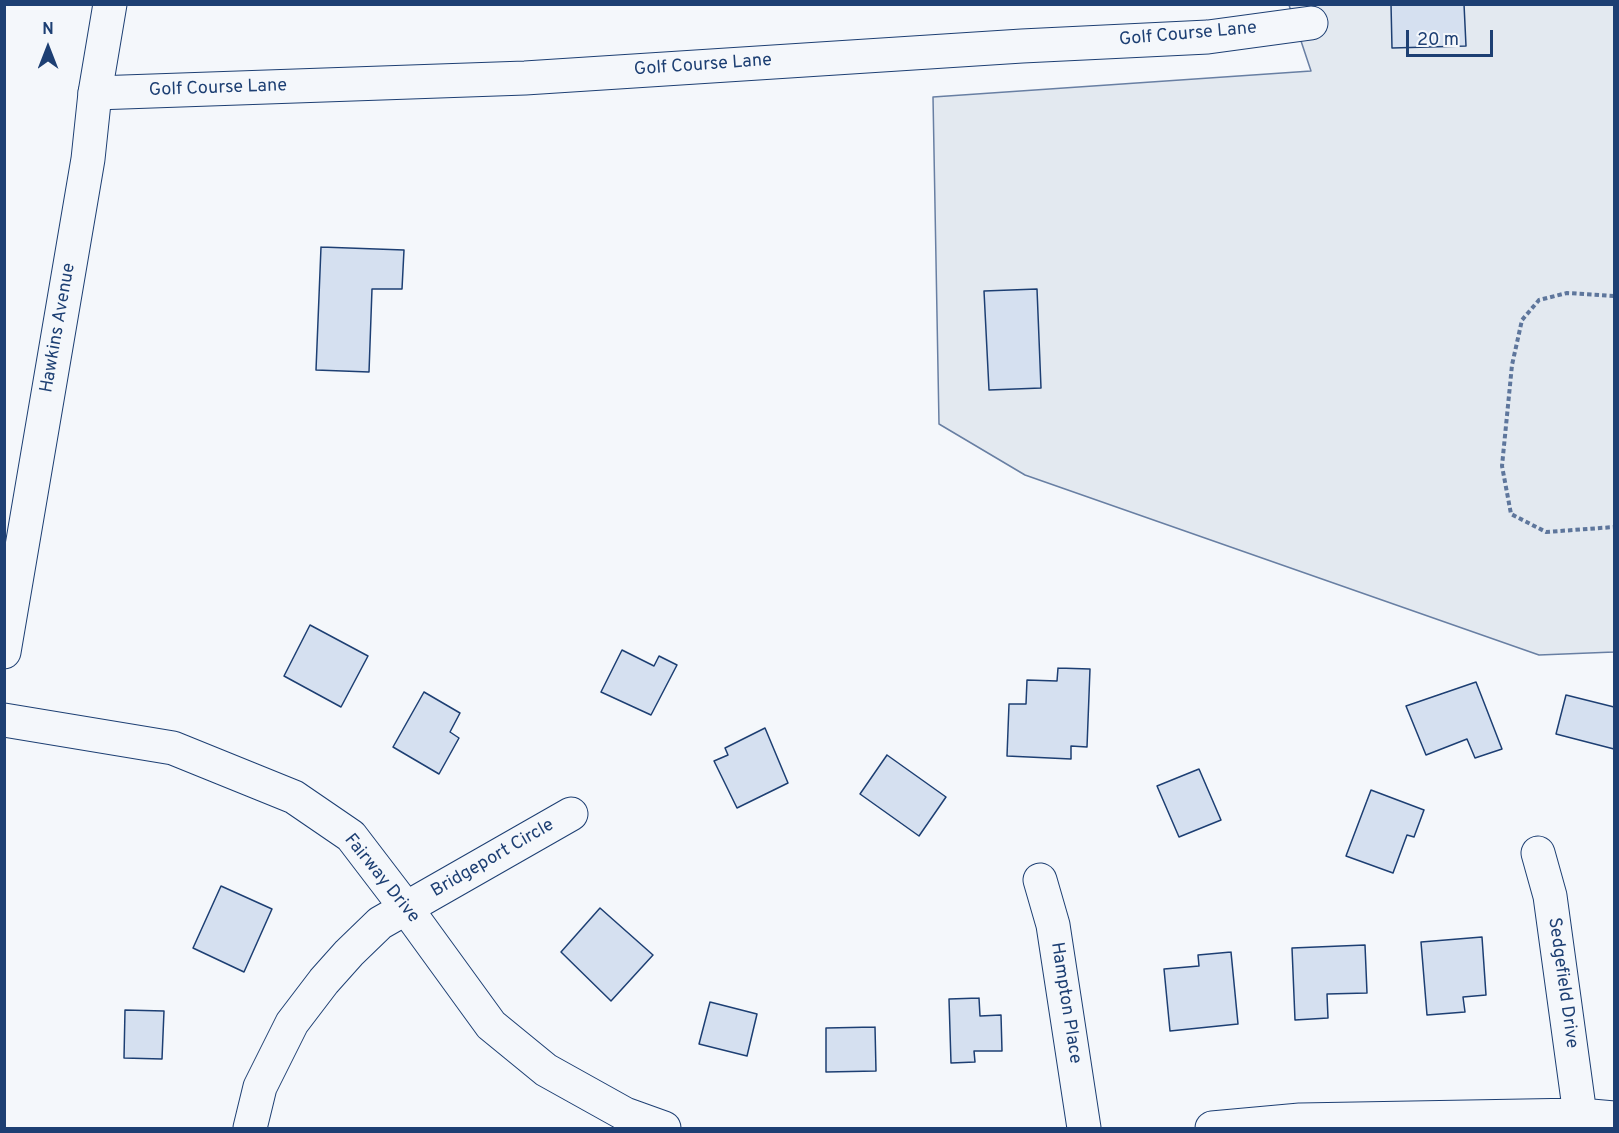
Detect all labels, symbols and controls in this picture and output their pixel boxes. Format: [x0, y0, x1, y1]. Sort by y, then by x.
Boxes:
north arrow [18, 18, 78, 78]
street label: Golf Course Lane [1118, 18, 1258, 52]
scale bar [1409, 18, 1496, 56]
text: N [42, 20, 54, 40]
text: 20 m [1417, 29, 1459, 52]
street label: Golf Course Lane [633, 50, 773, 82]
street label: Golf Course Lane [149, 76, 287, 102]
street label: Hawkins Avenue [37, 261, 81, 395]
street label: Bridgeport Circle [428, 815, 558, 903]
street label: Fairway Drive [339, 830, 423, 928]
street label: Sedgefield Drive [1542, 916, 1582, 1050]
street label: Hampton Place [1045, 941, 1085, 1065]

